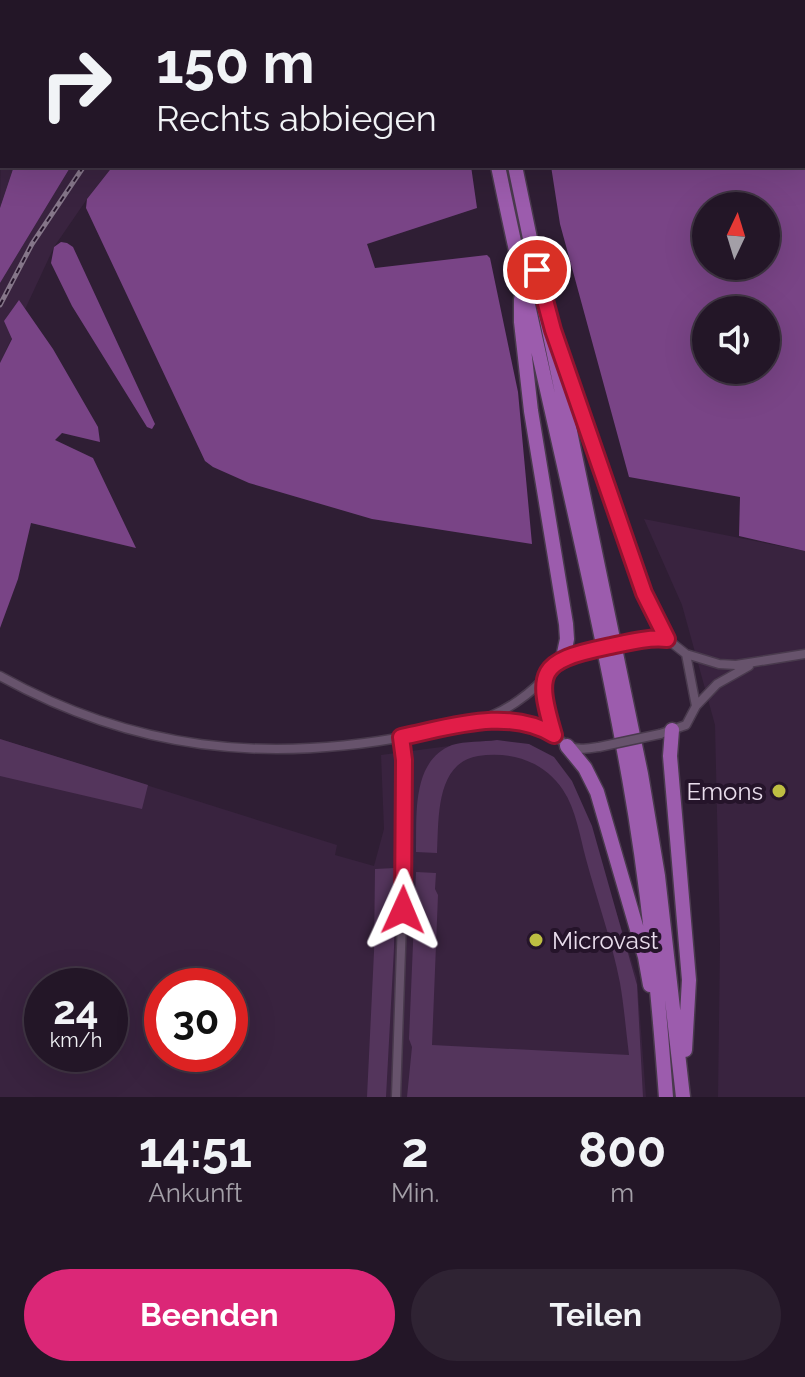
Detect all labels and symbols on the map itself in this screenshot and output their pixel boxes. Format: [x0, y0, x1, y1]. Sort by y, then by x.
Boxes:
north arrow [692, 192, 780, 280]
pin [503, 236, 571, 304]
place label: Emons [687, 777, 763, 806]
marker: Emons [770, 782, 788, 800]
position arrow [361, 868, 445, 952]
place label: Microvast [552, 926, 659, 955]
marker: Microvast [527, 931, 545, 949]
speed limit sign: 30 [144, 968, 248, 1072]

